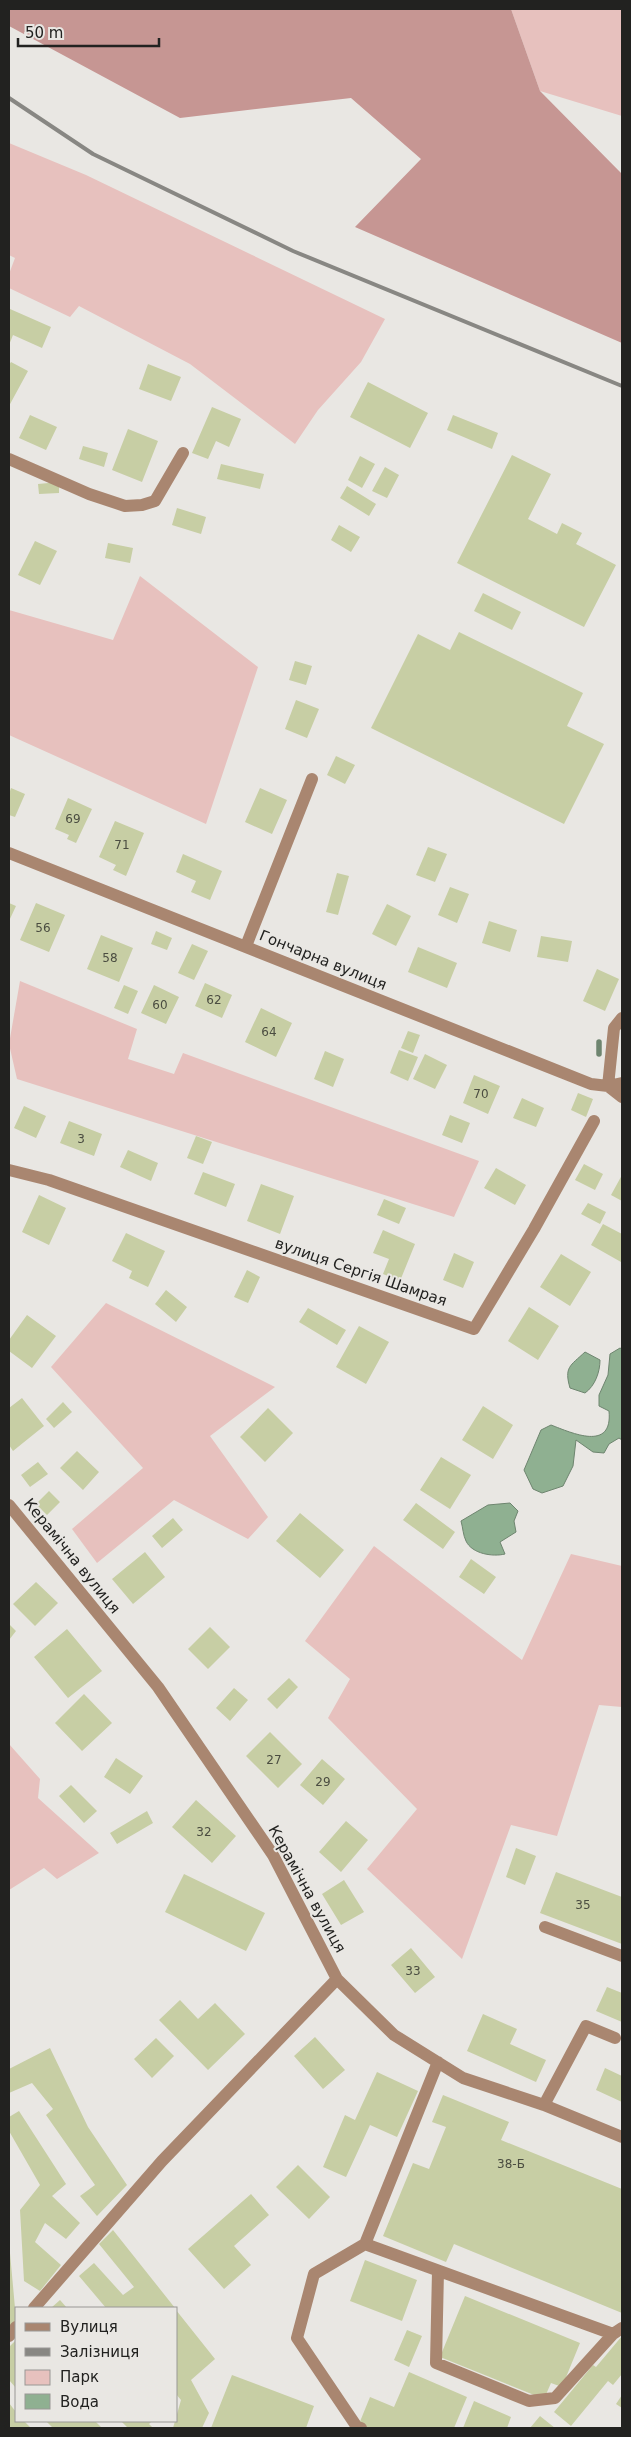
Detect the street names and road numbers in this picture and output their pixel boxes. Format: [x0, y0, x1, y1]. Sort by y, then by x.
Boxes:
street label: Гончарна вулиця [257, 926, 389, 994]
street label: вулиця Сергія Шамрая [273, 1234, 449, 1310]
street label: Керамічна вулиця [20, 1495, 124, 1617]
street label: Керамічна вулиця [264, 1822, 350, 1956]

